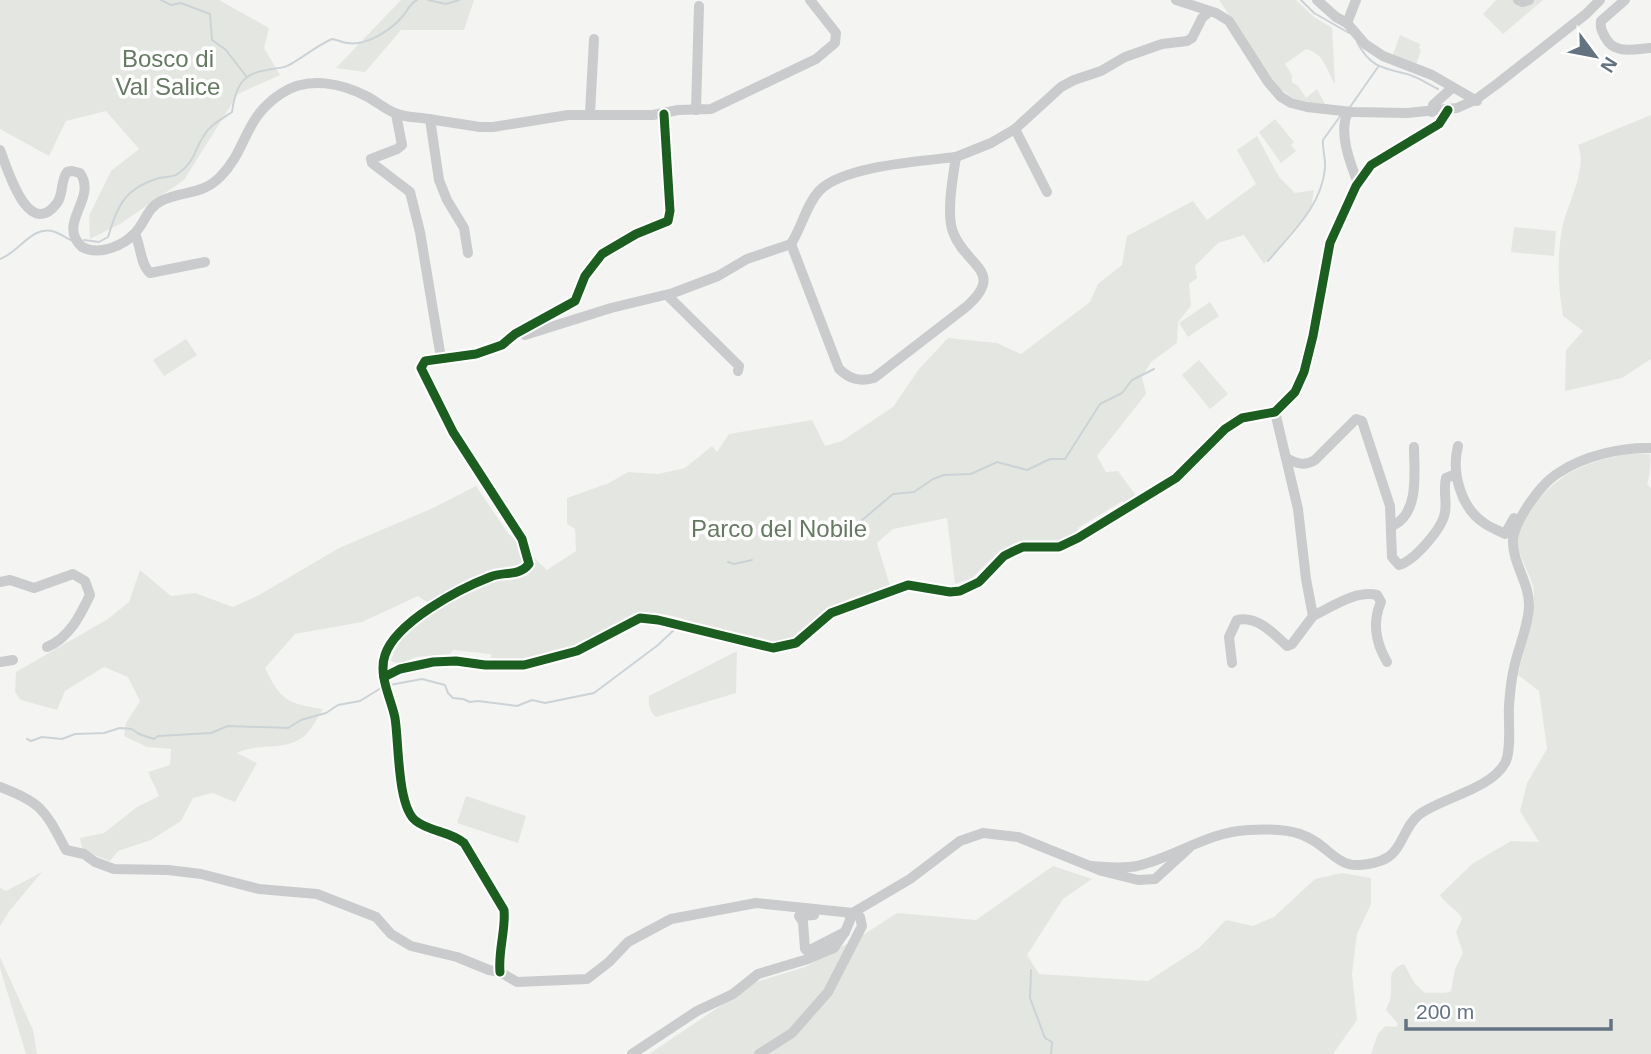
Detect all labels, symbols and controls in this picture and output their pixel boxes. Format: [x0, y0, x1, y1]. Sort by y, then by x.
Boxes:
north arrow [1560, 21, 1630, 91]
park label: Bosco di Val Salice [116, 45, 220, 100]
text: N [1596, 53, 1622, 76]
park label: Parco del Nobile [691, 515, 867, 542]
scale bar [1406, 988, 1611, 1032]
text: 200 m [1416, 1000, 1474, 1023]

